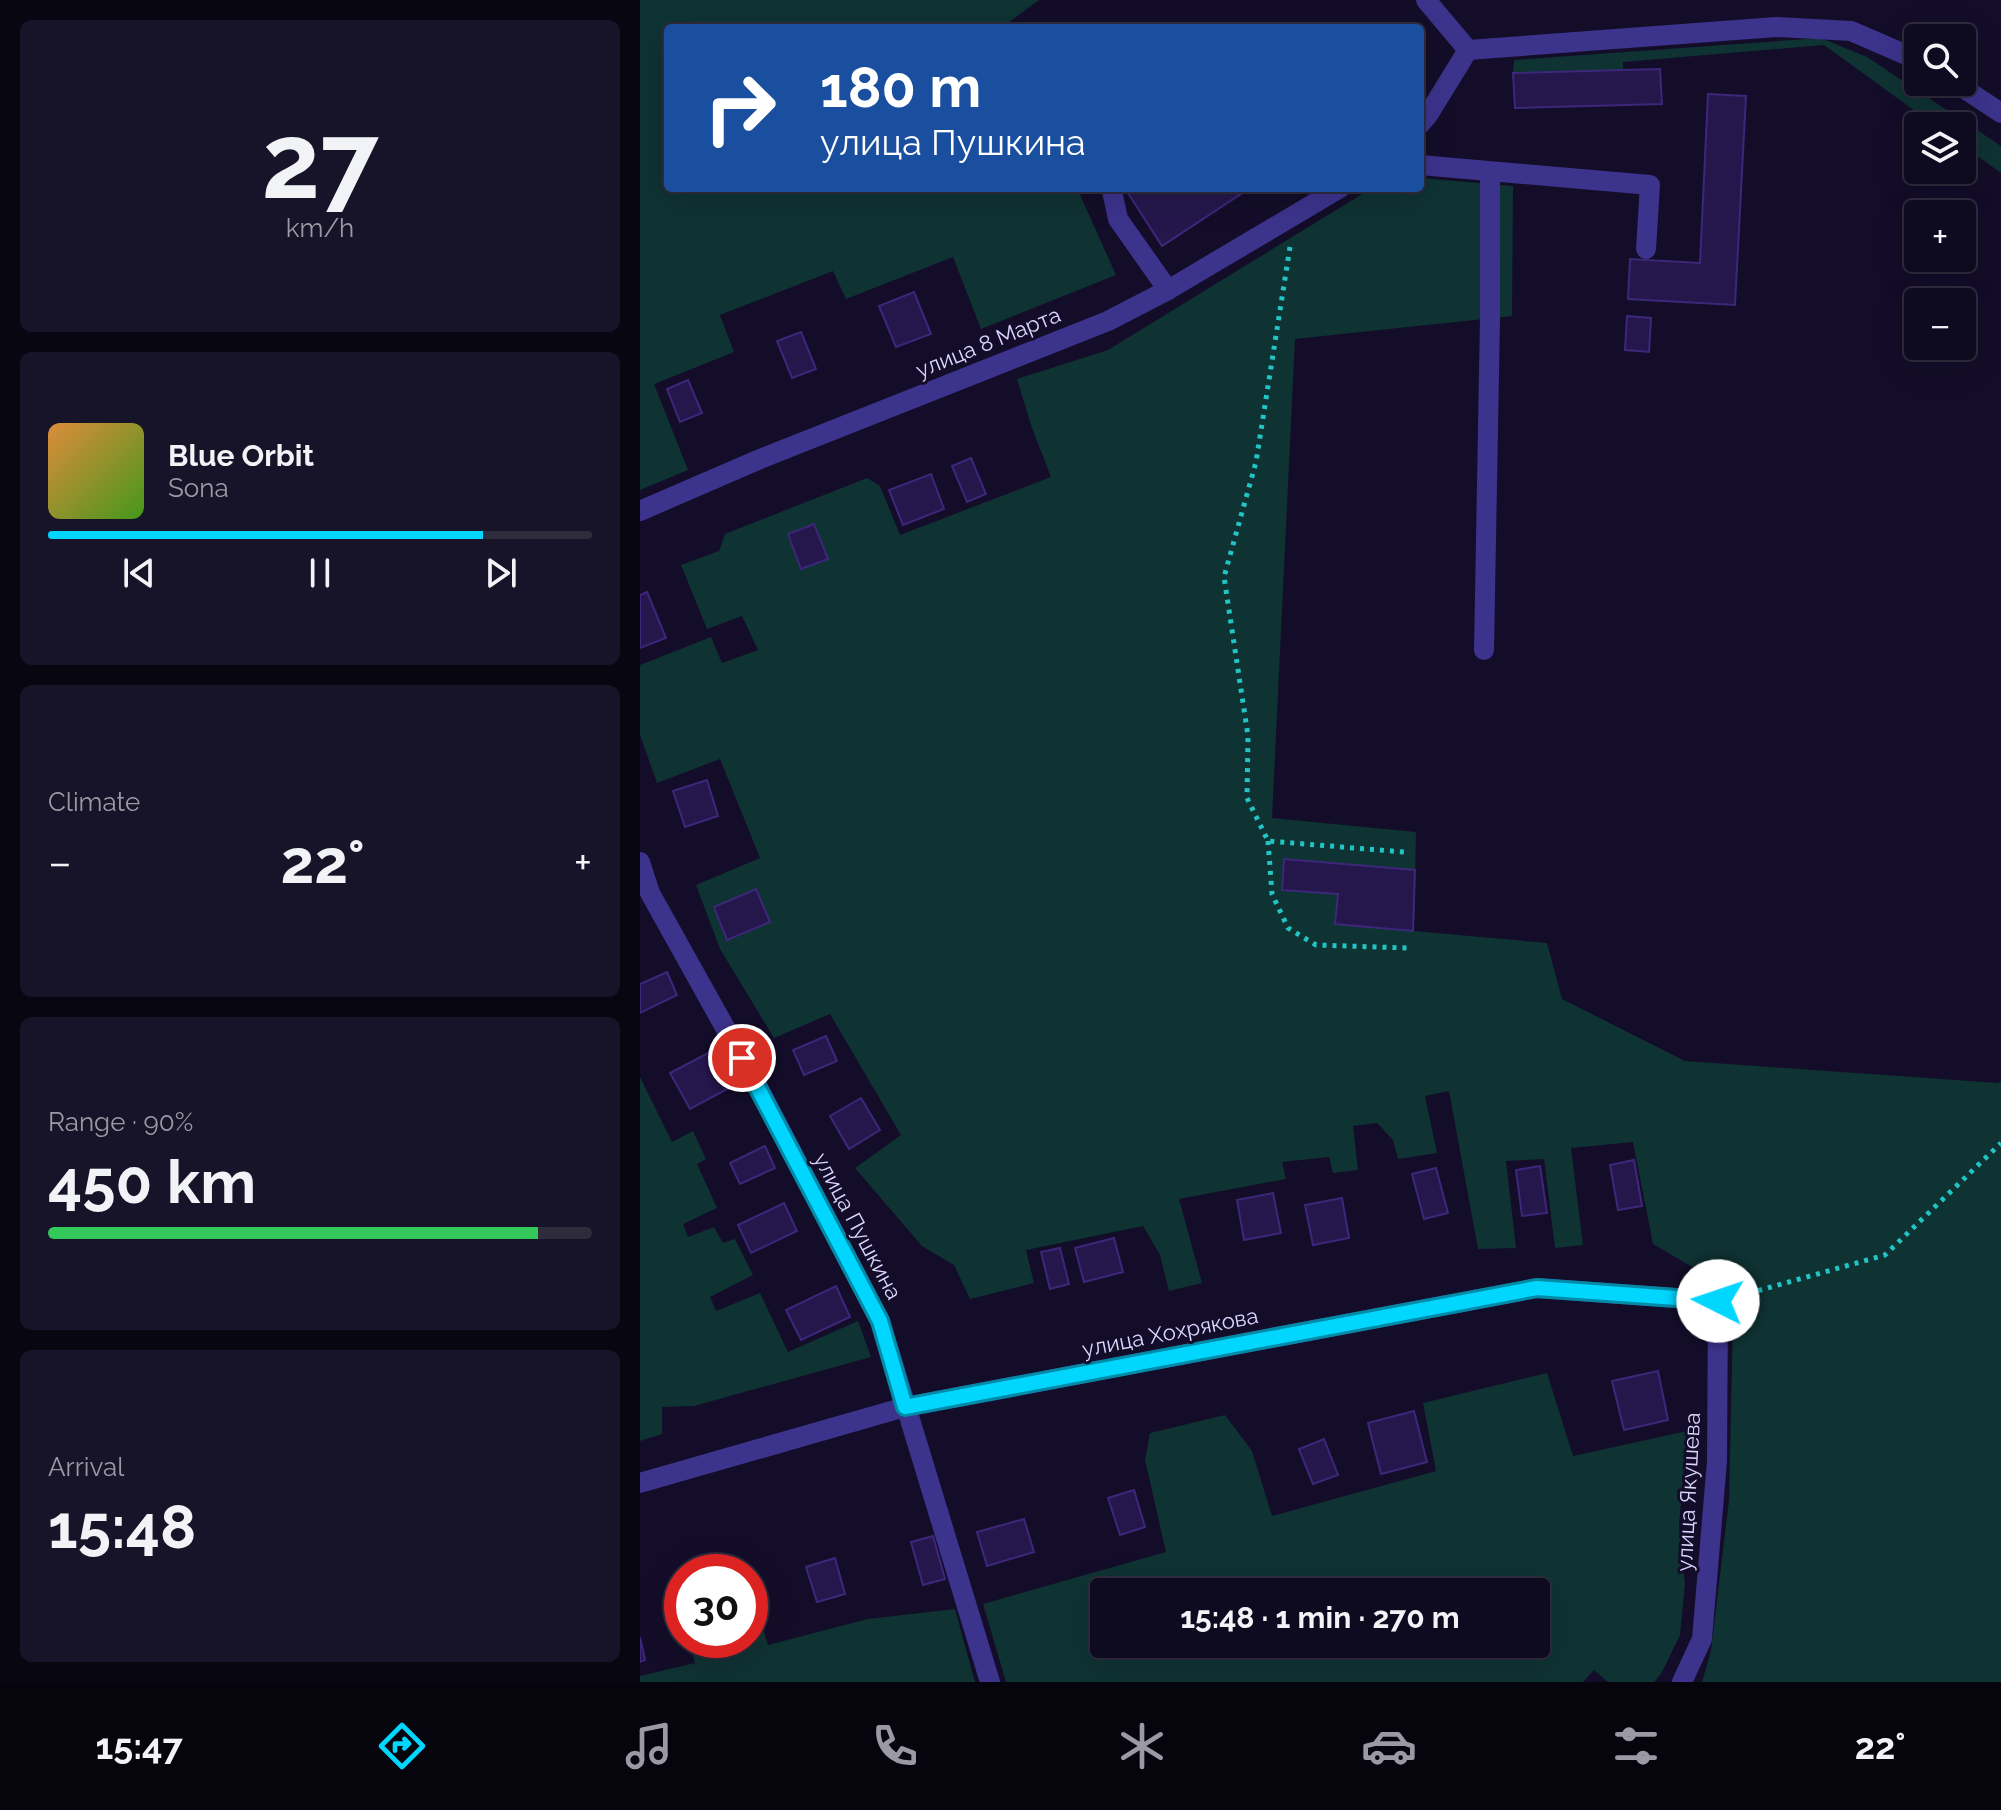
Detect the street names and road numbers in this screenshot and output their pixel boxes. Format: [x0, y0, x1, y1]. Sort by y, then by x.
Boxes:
street label: улица 8 Марта [912, 301, 1064, 383]
street label: улица Пушкина [808, 1148, 908, 1304]
street label: улица Хохрякова [1080, 1302, 1260, 1362]
street label: улица Якушева [1671, 1412, 1705, 1572]

